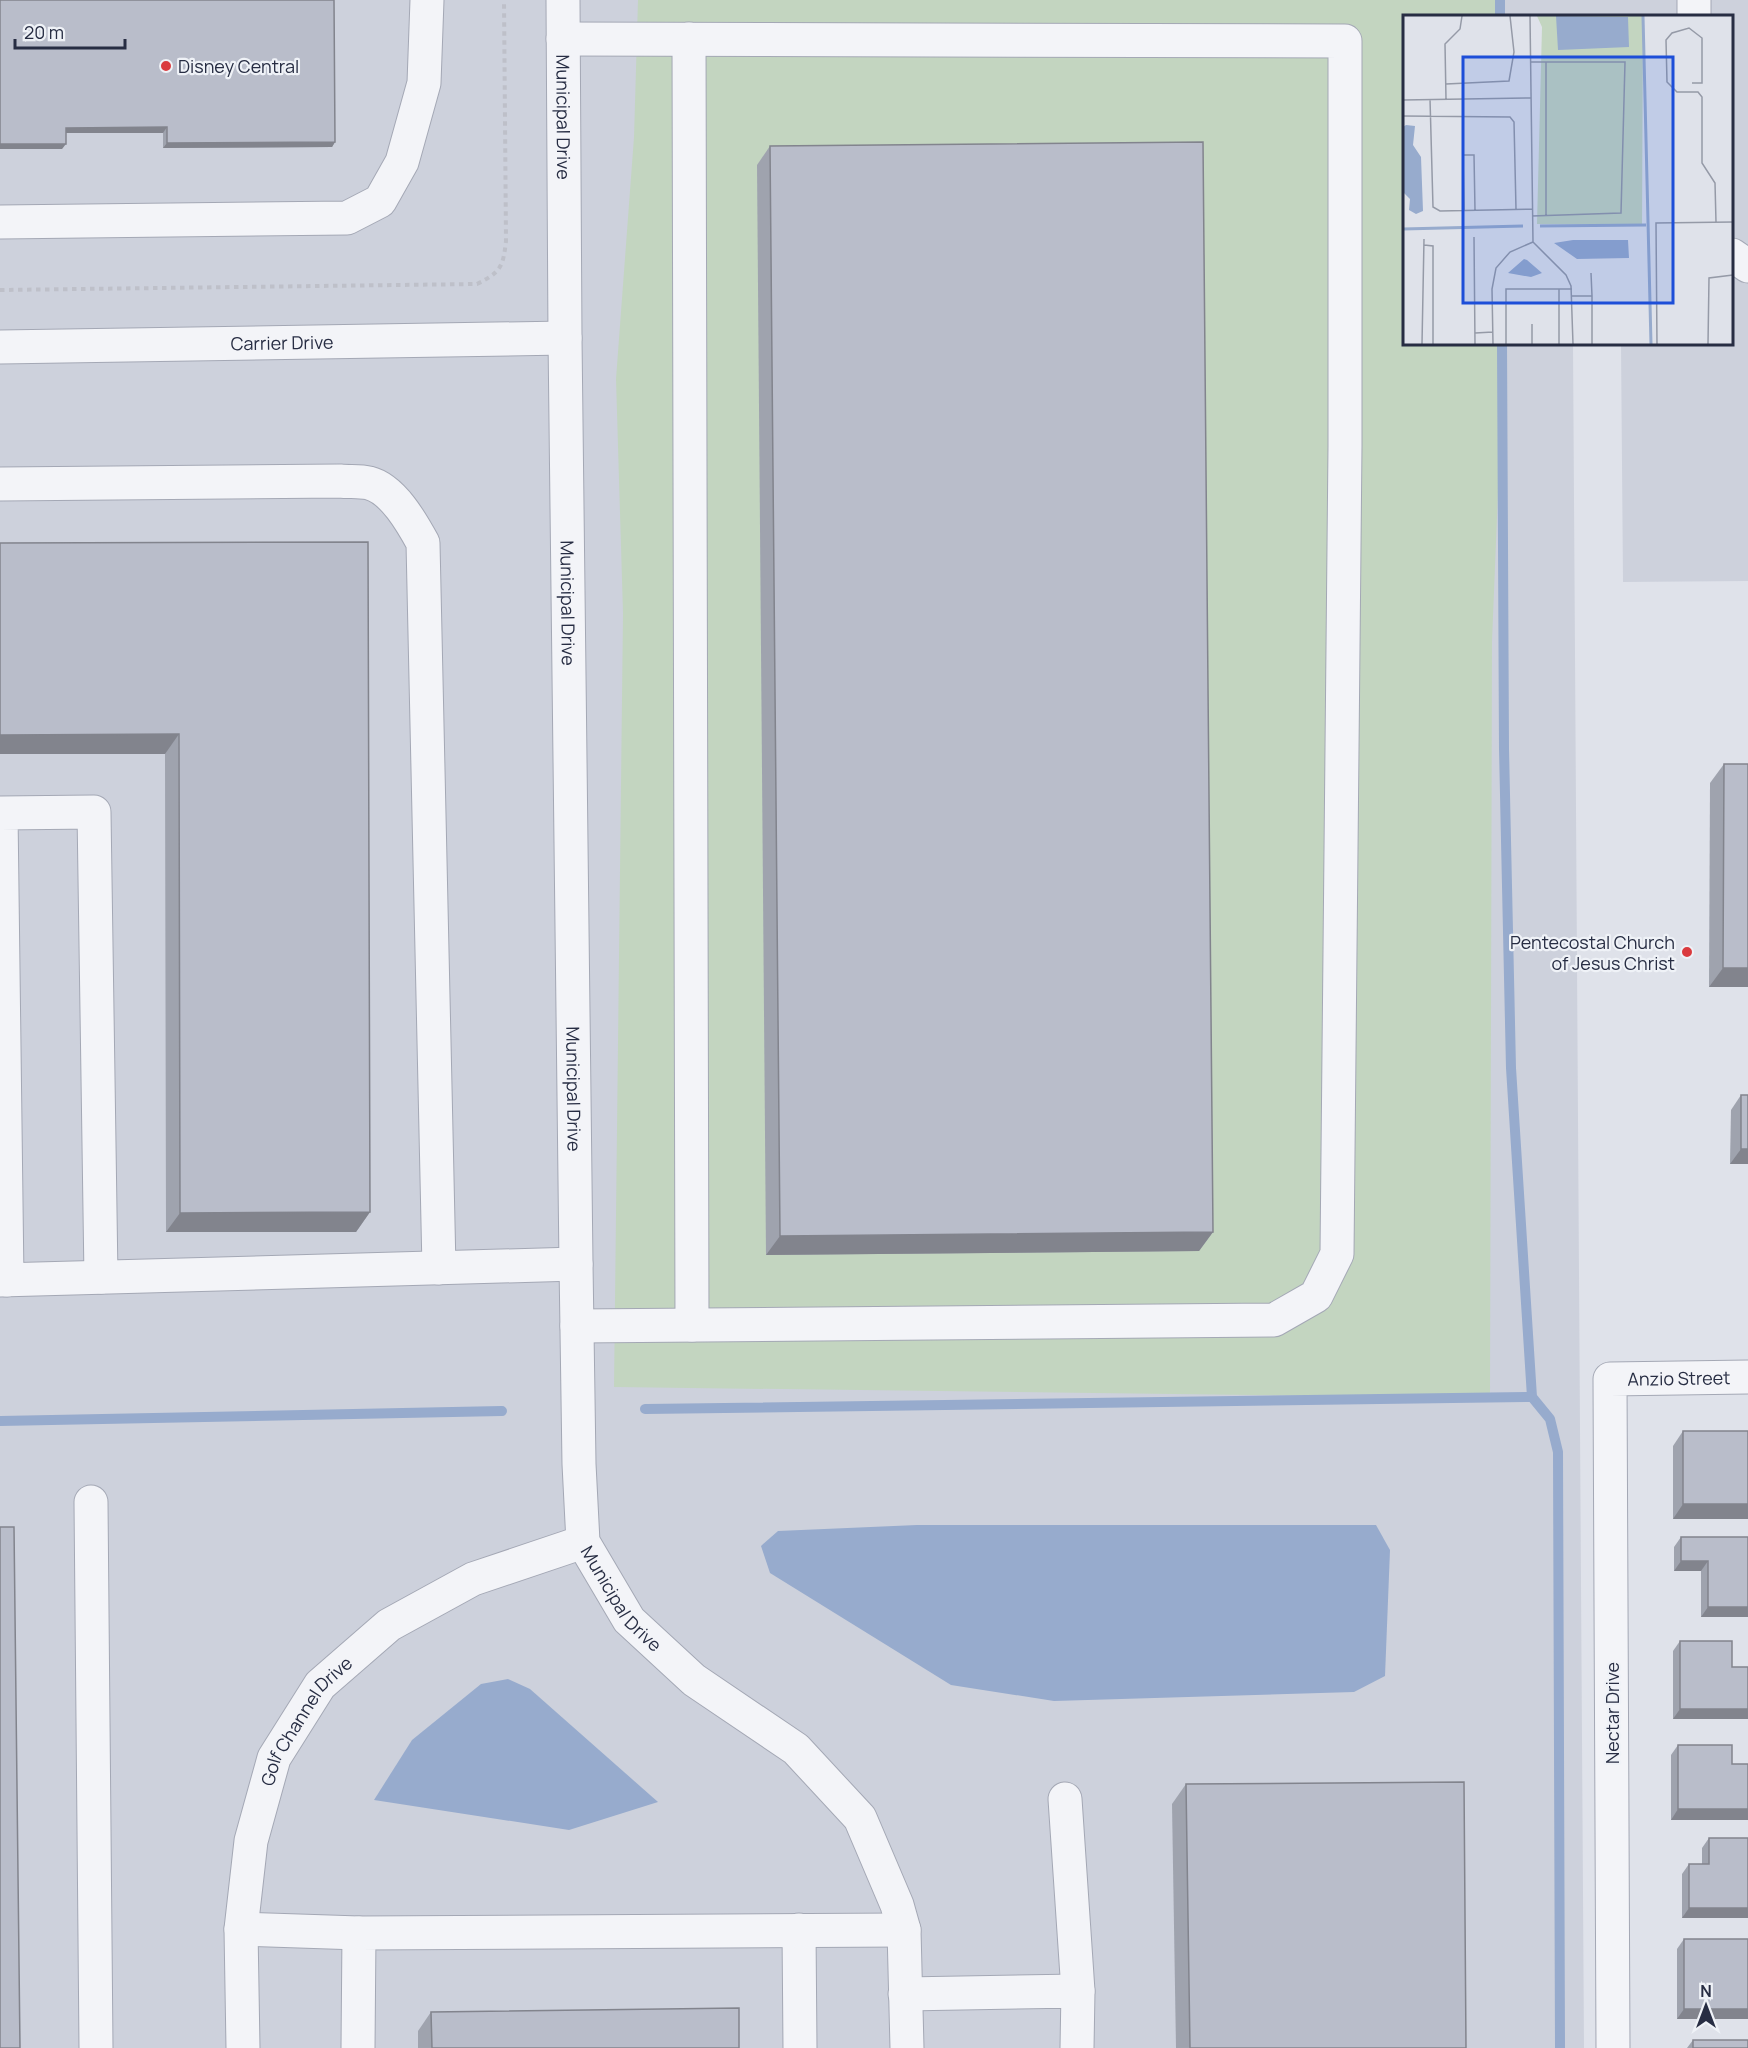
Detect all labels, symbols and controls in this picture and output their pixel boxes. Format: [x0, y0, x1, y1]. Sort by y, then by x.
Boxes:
scale bar [15, 12, 124, 50]
inset map [1403, 15, 1733, 345]
text: 20 m [24, 20, 64, 44]
place label: Disney Central [178, 54, 299, 78]
street label: Municipal Drive [551, 54, 576, 180]
marker: Disney Central [159, 59, 173, 73]
street label: Carrier Drive [230, 330, 334, 355]
street label: Municipal Drive [555, 540, 581, 666]
place label: Pentecostal Church of Jesus Christ [1510, 930, 1675, 975]
marker: Pentecostal Church of Jesus Christ [1680, 945, 1694, 959]
street label: Municipal Drive [561, 1026, 587, 1152]
street label: Anzio Street [1627, 1365, 1731, 1391]
street label: Municipal Drive [576, 1541, 667, 1657]
street label: Golf Channel Drive [255, 1651, 357, 1788]
street label: Nectar Drive [1600, 1662, 1624, 1764]
north arrow [1676, 1976, 1736, 2036]
text: N [1700, 1980, 1712, 2002]

